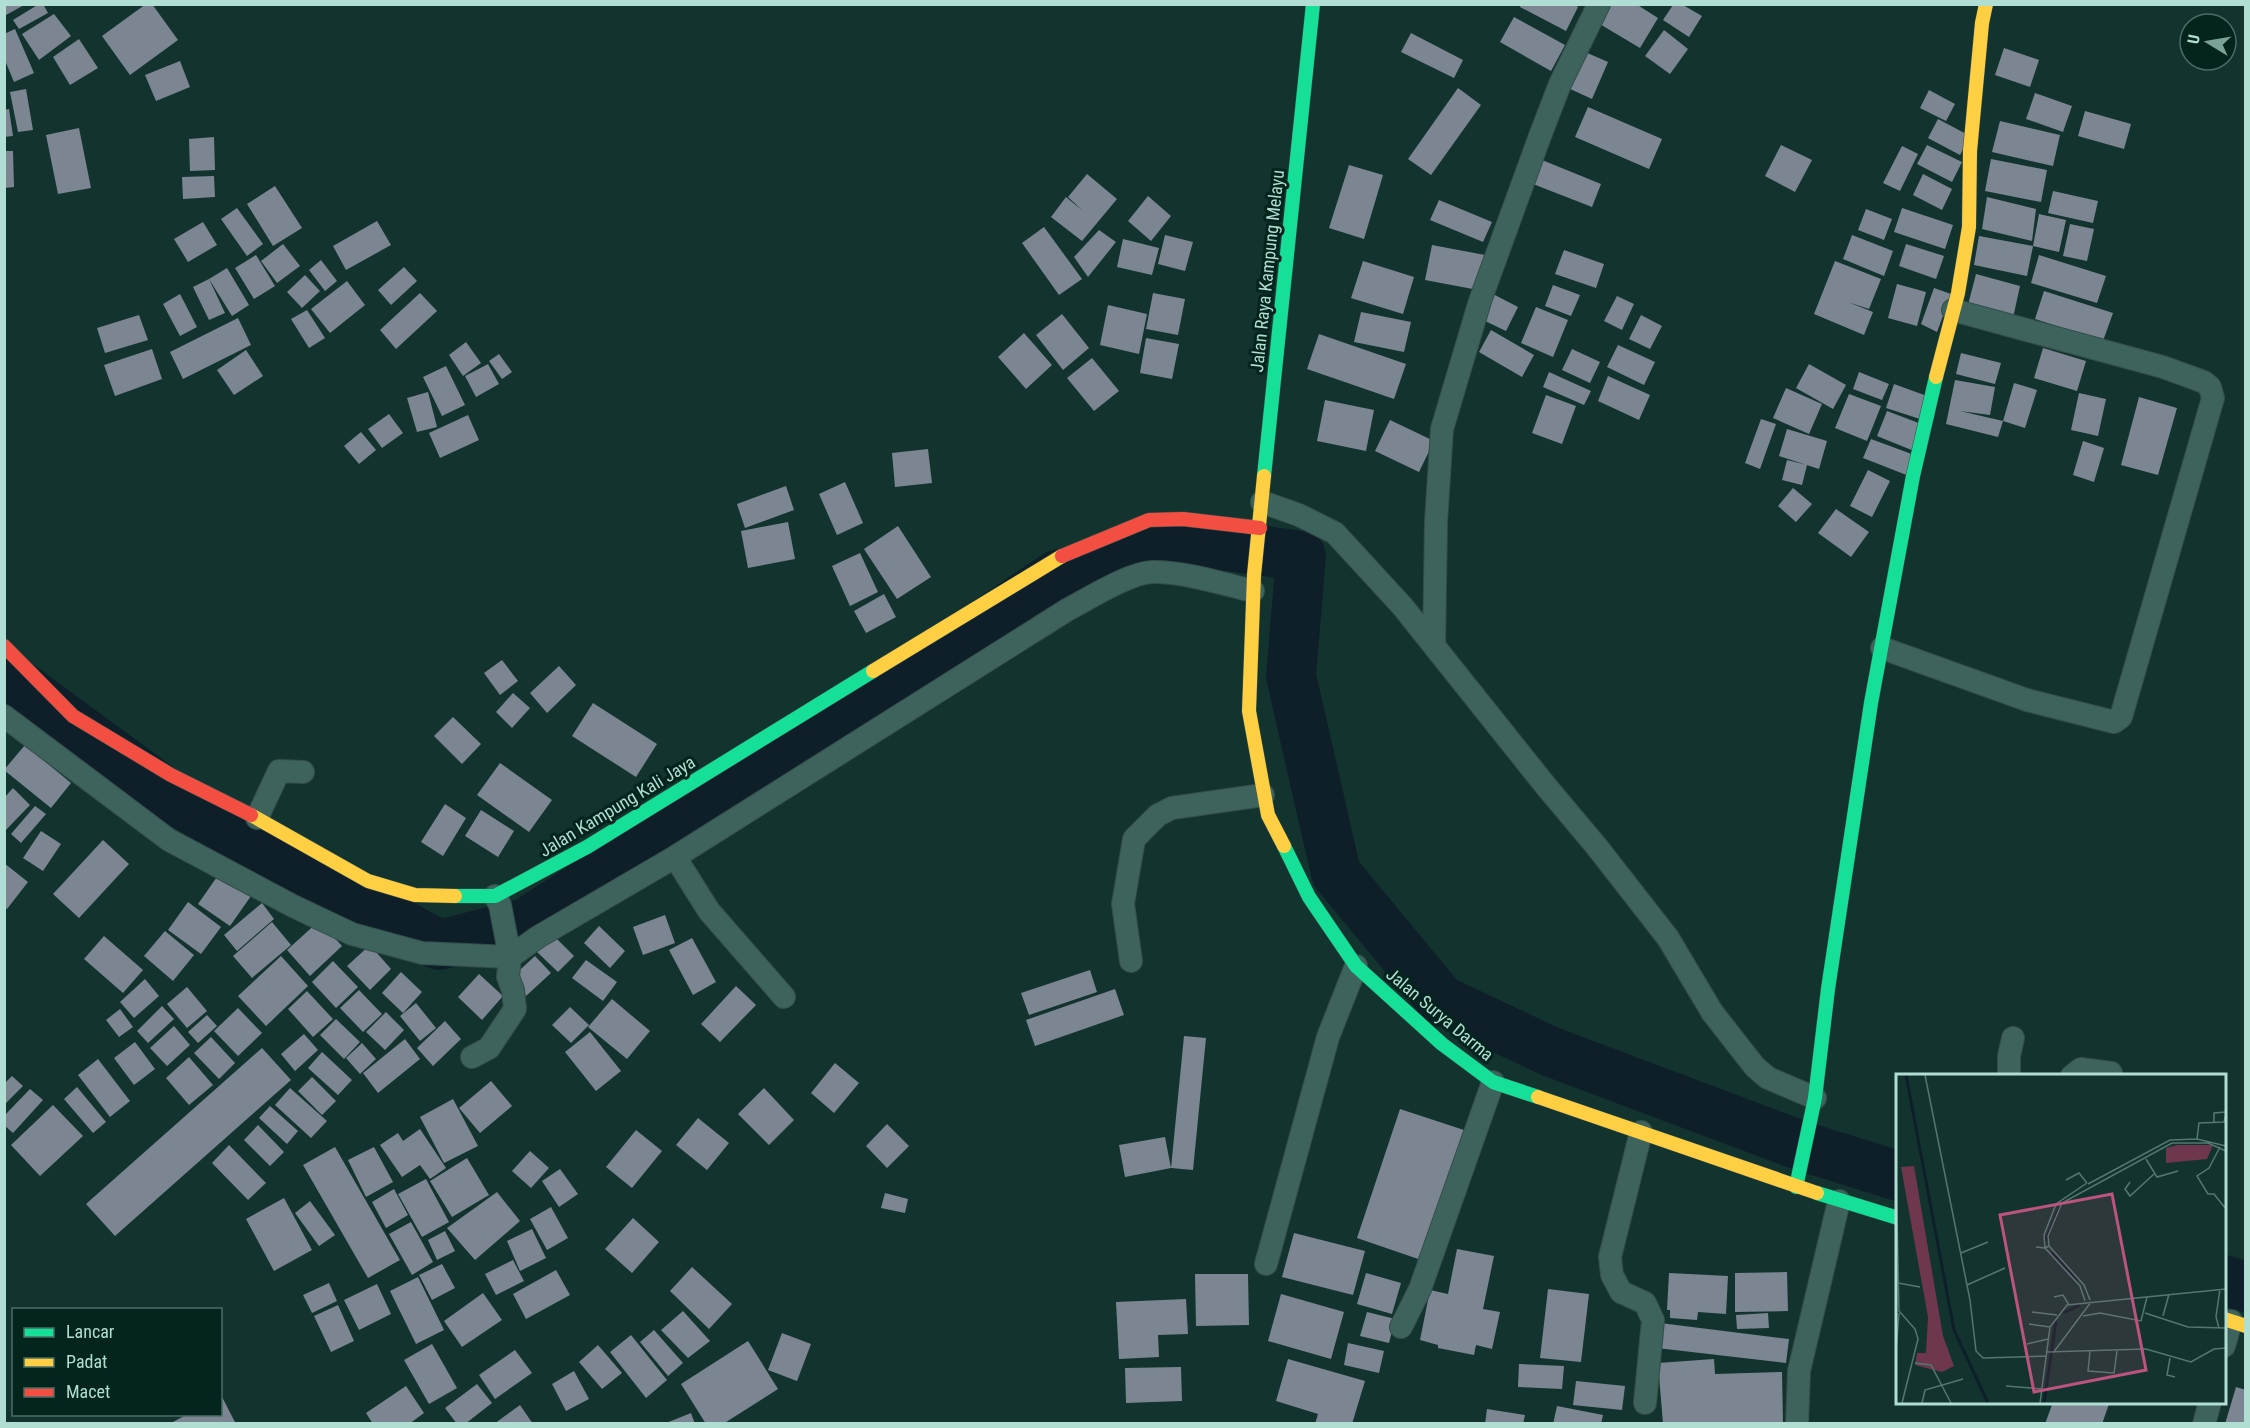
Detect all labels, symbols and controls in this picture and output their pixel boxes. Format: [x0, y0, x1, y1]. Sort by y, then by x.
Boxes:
north arrow [2178, 12, 2238, 72]
text: U [2184, 33, 2204, 46]
street label: Jalan Raya Kampung Melayu [1246, 169, 1288, 373]
street label: Jalan Kampung Kali Jaya [535, 751, 699, 861]
street label: Jalan Surya Darma [1382, 963, 1498, 1065]
inset map [1896, 1074, 2226, 1404]
legend [12, 1308, 222, 1416]
text: Lancar [66, 1321, 115, 1342]
text: Padat [66, 1351, 107, 1372]
text: Macet [66, 1381, 110, 1402]

